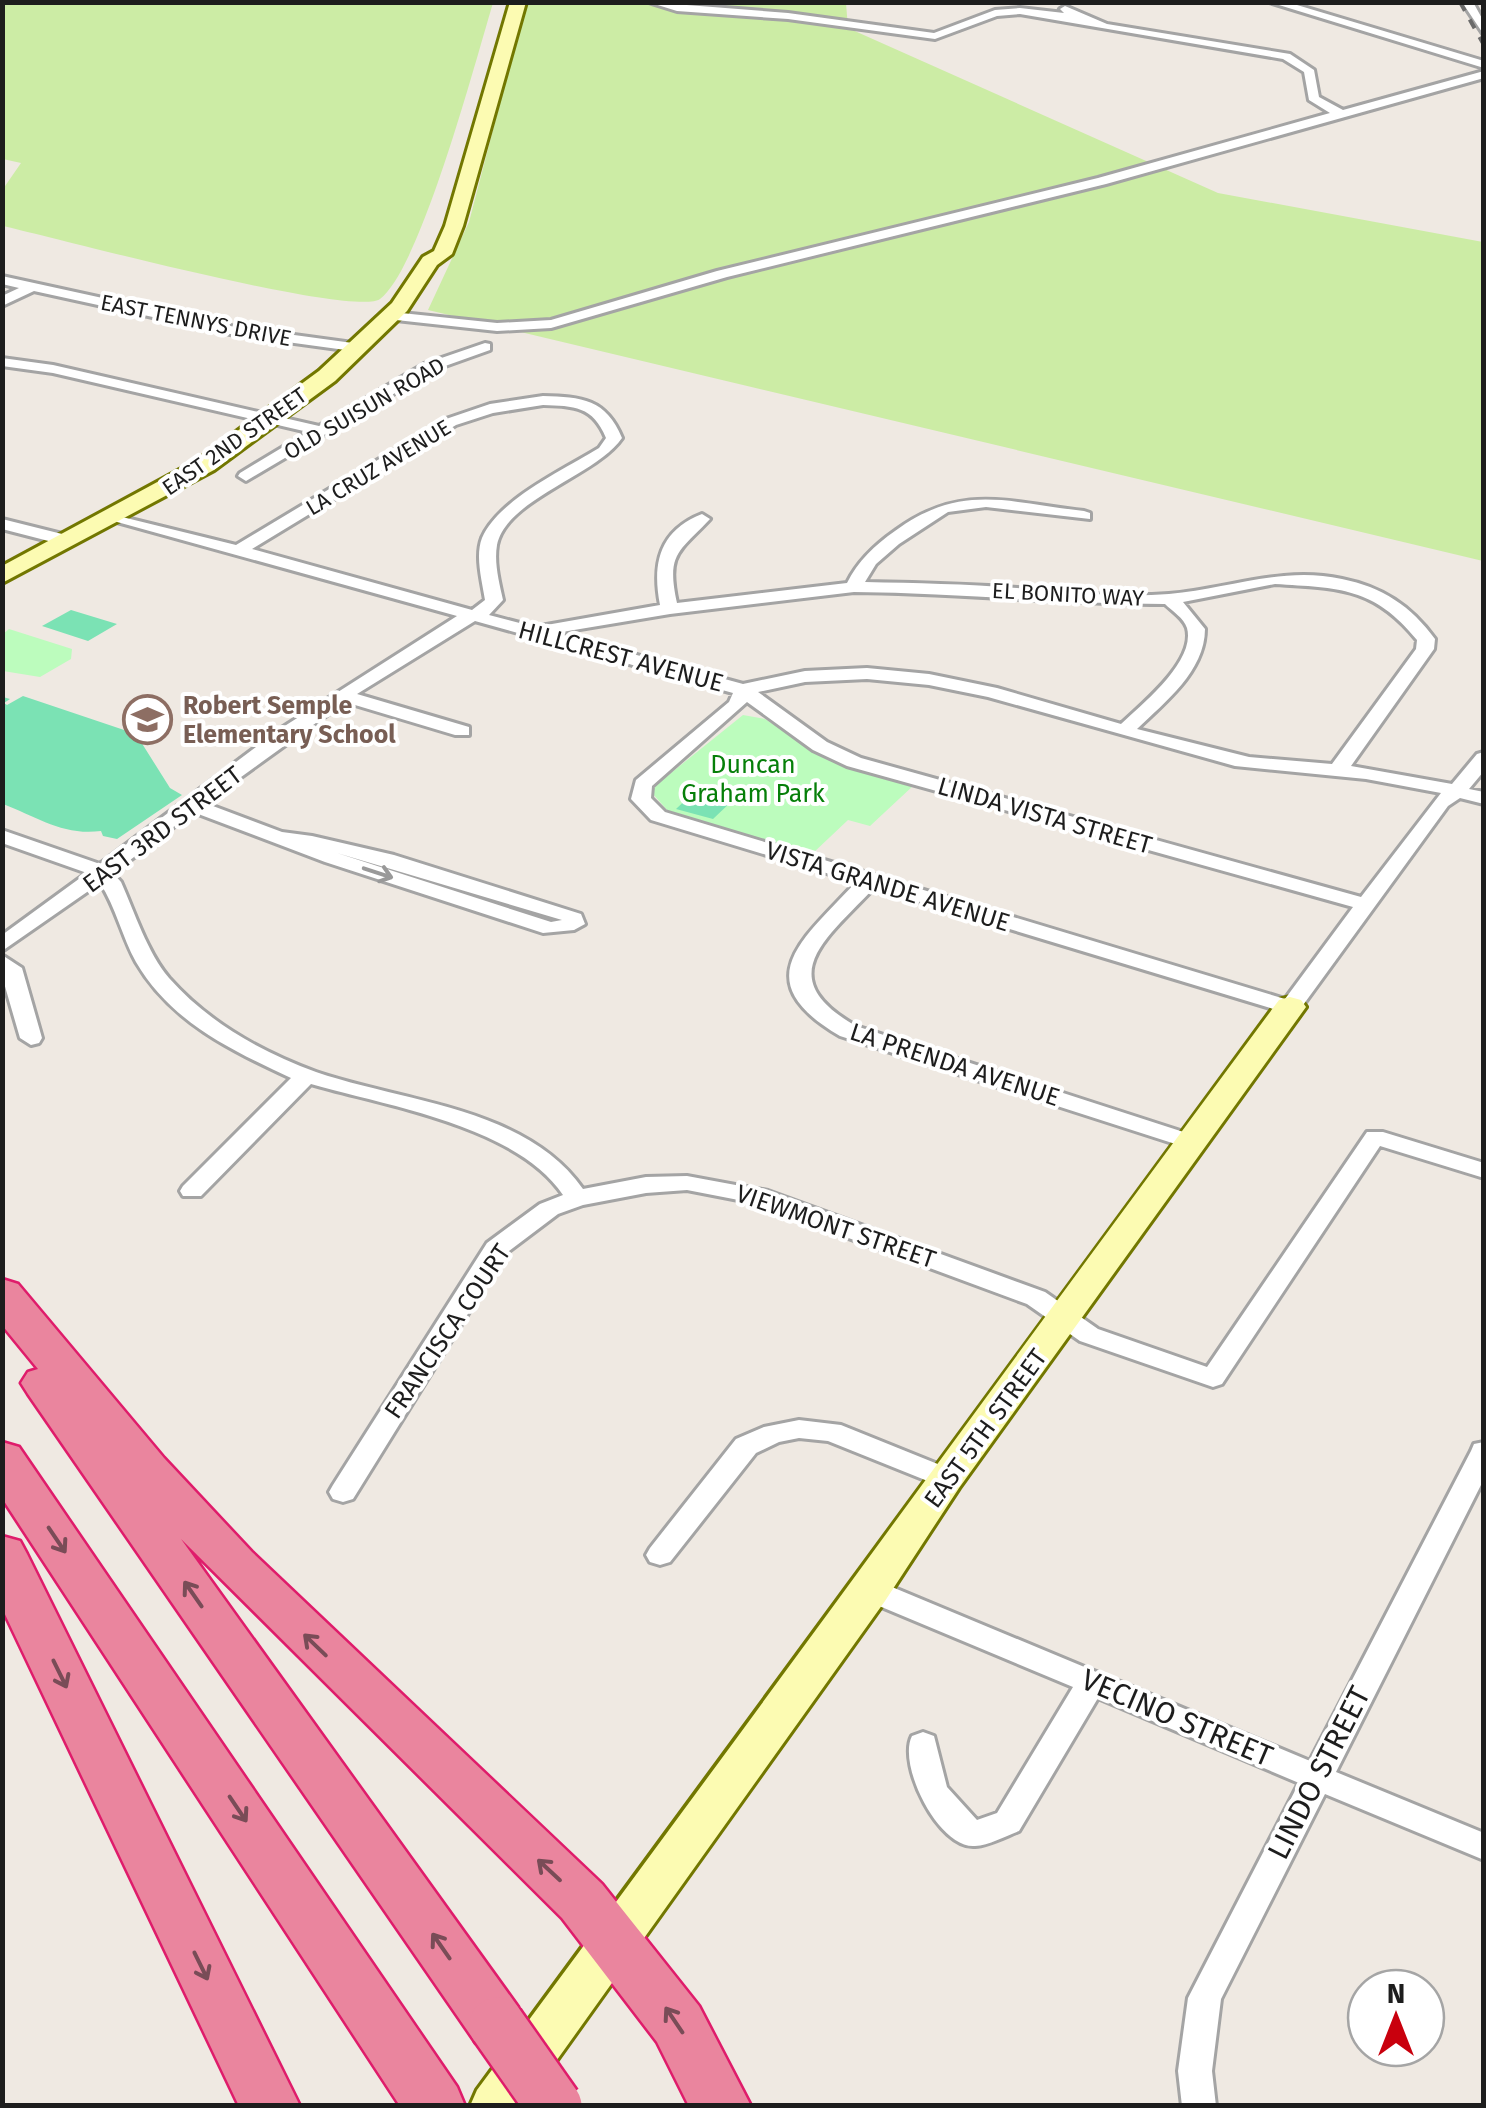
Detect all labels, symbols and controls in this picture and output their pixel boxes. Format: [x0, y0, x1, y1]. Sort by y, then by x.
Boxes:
street label: EAST TENNYS DRIVE [98, 289, 294, 352]
street label: OLD SUISUN ROAD [279, 351, 450, 466]
street label: EAST 2ND STREET [157, 381, 312, 501]
street label: LA CRUZ AVENUE [301, 414, 456, 521]
street label: EL BONITO WAY [991, 577, 1145, 612]
street label: HILLCREST AVENUE [515, 615, 727, 699]
place label: Robert Semple Elementary School [183, 691, 396, 750]
school or university icon: Robert Semple Elementary School [122, 693, 174, 745]
park label: Duncan Graham Park [681, 750, 825, 809]
street label: EAST 3RD STREET [77, 760, 248, 899]
street label: LINDA VISTA STREET [934, 771, 1155, 861]
street label: VISTA GRANDE AVENUE [762, 836, 1013, 938]
one-way arrow [362, 865, 393, 883]
street label: LA PRENDA AVENUE [846, 1017, 1063, 1113]
street label: VIEWMONT STREET [732, 1179, 940, 1275]
street label: FRANCISCA COURT [378, 1239, 517, 1424]
street label: EAST 5TH STREET [918, 1343, 1054, 1514]
one-way arrow [46, 1525, 67, 1553]
one-way arrow [183, 1581, 204, 1609]
one-way arrow [303, 1633, 327, 1657]
one-way arrow [51, 1658, 70, 1688]
street label: VECINO STREET [1076, 1662, 1278, 1775]
street label: LINDO STREET [1260, 1680, 1378, 1865]
one-way arrow [228, 1795, 249, 1823]
one-way arrow [537, 1859, 562, 1882]
one-way arrow [431, 1932, 452, 1960]
one-way arrow [192, 1951, 211, 1981]
north arrow [1346, 1968, 1446, 2068]
text: N [1387, 1977, 1405, 2010]
one-way arrow [664, 2007, 685, 2035]

